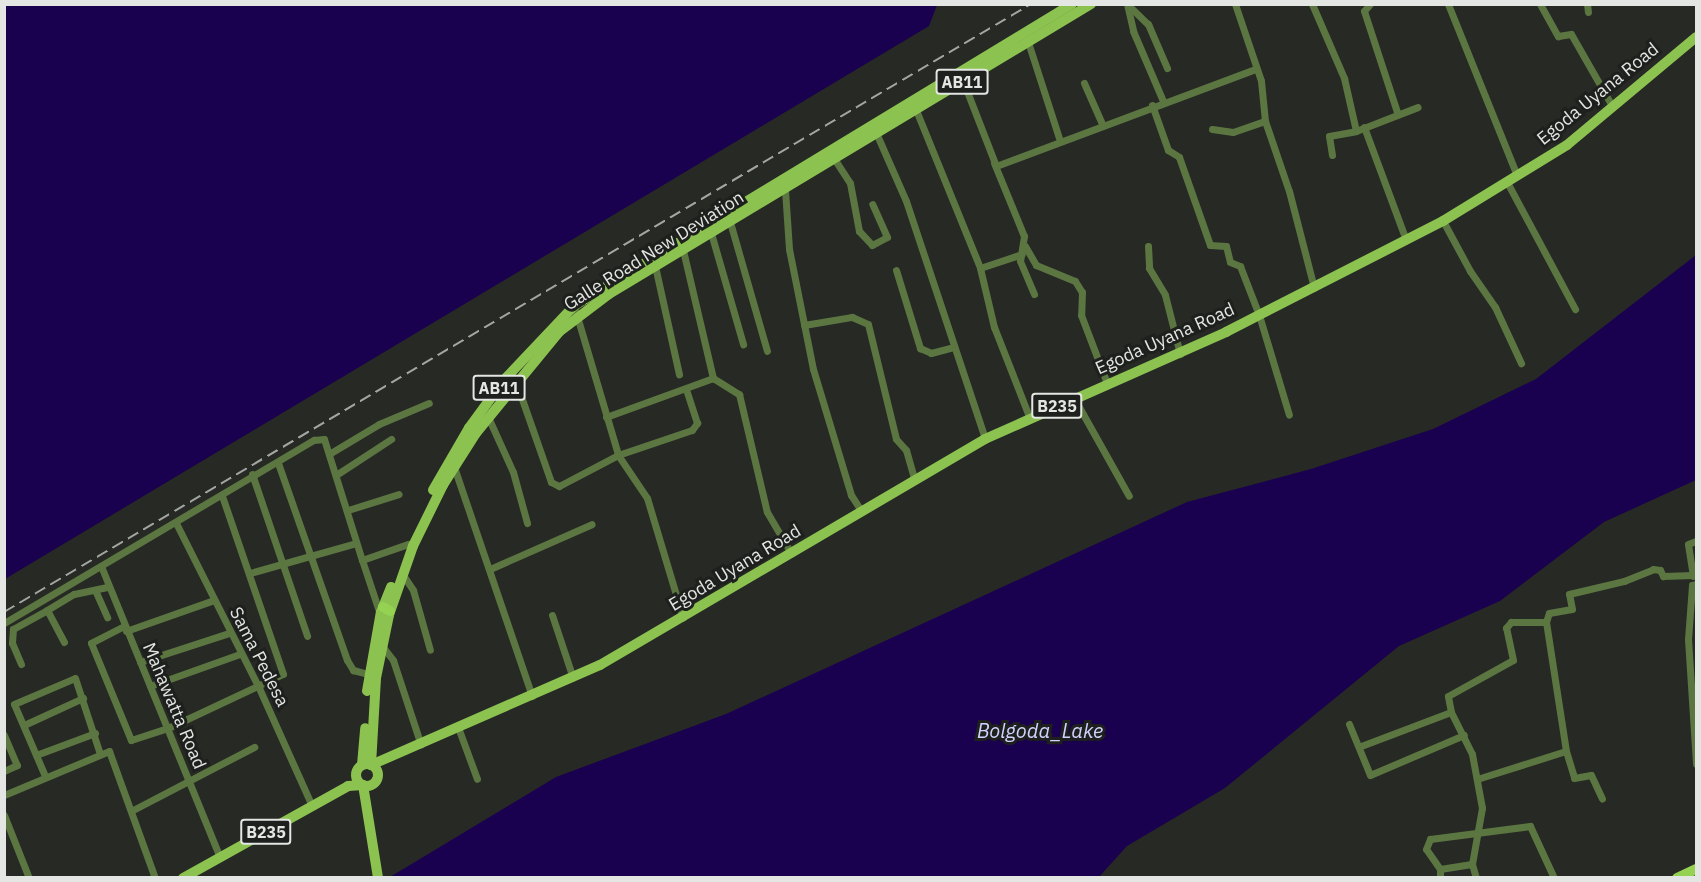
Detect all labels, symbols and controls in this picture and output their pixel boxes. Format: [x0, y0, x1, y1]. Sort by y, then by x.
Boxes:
street label: Egoda Uyana Road [1533, 38, 1663, 150]
road number: AB11 [935, 69, 989, 95]
street label: Galle Road New Deviation [560, 187, 748, 315]
street label: Egoda Uyana Road [1092, 299, 1238, 379]
road number: AB11 [472, 375, 526, 401]
road number: B235 [1030, 393, 1084, 419]
street label: Egoda Uyana Road [665, 520, 805, 616]
street label: Sama Pedesa [225, 604, 293, 710]
street label: Mahawatta Road [138, 640, 210, 772]
water label: Bolgoda_Lake [977, 718, 1103, 742]
road number: B235 [239, 819, 293, 845]

